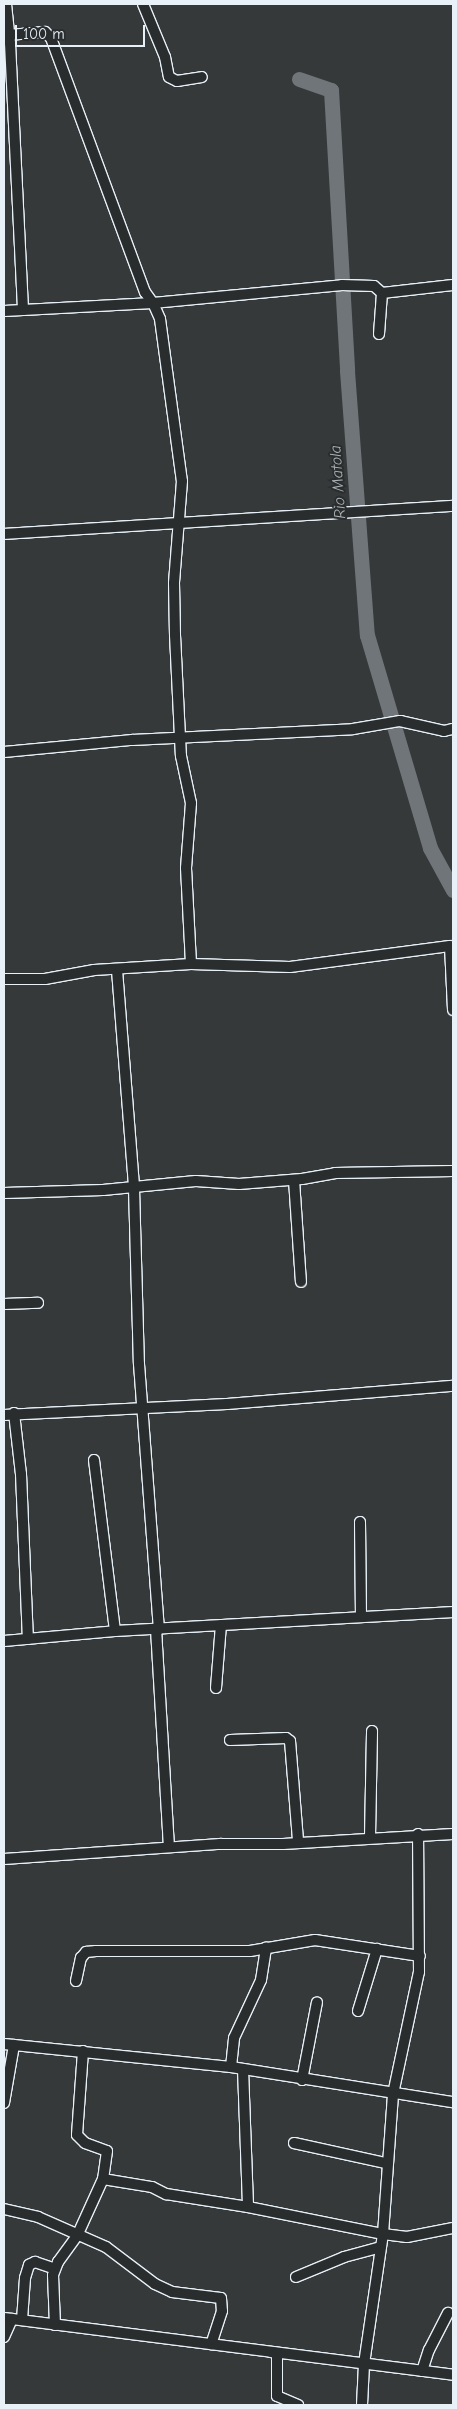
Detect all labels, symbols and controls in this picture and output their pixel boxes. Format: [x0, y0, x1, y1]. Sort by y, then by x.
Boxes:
scale bar [18, 15, 148, 47]
text: 100 m [23, 25, 65, 43]
water label: Rio Matola [326, 445, 350, 519]

